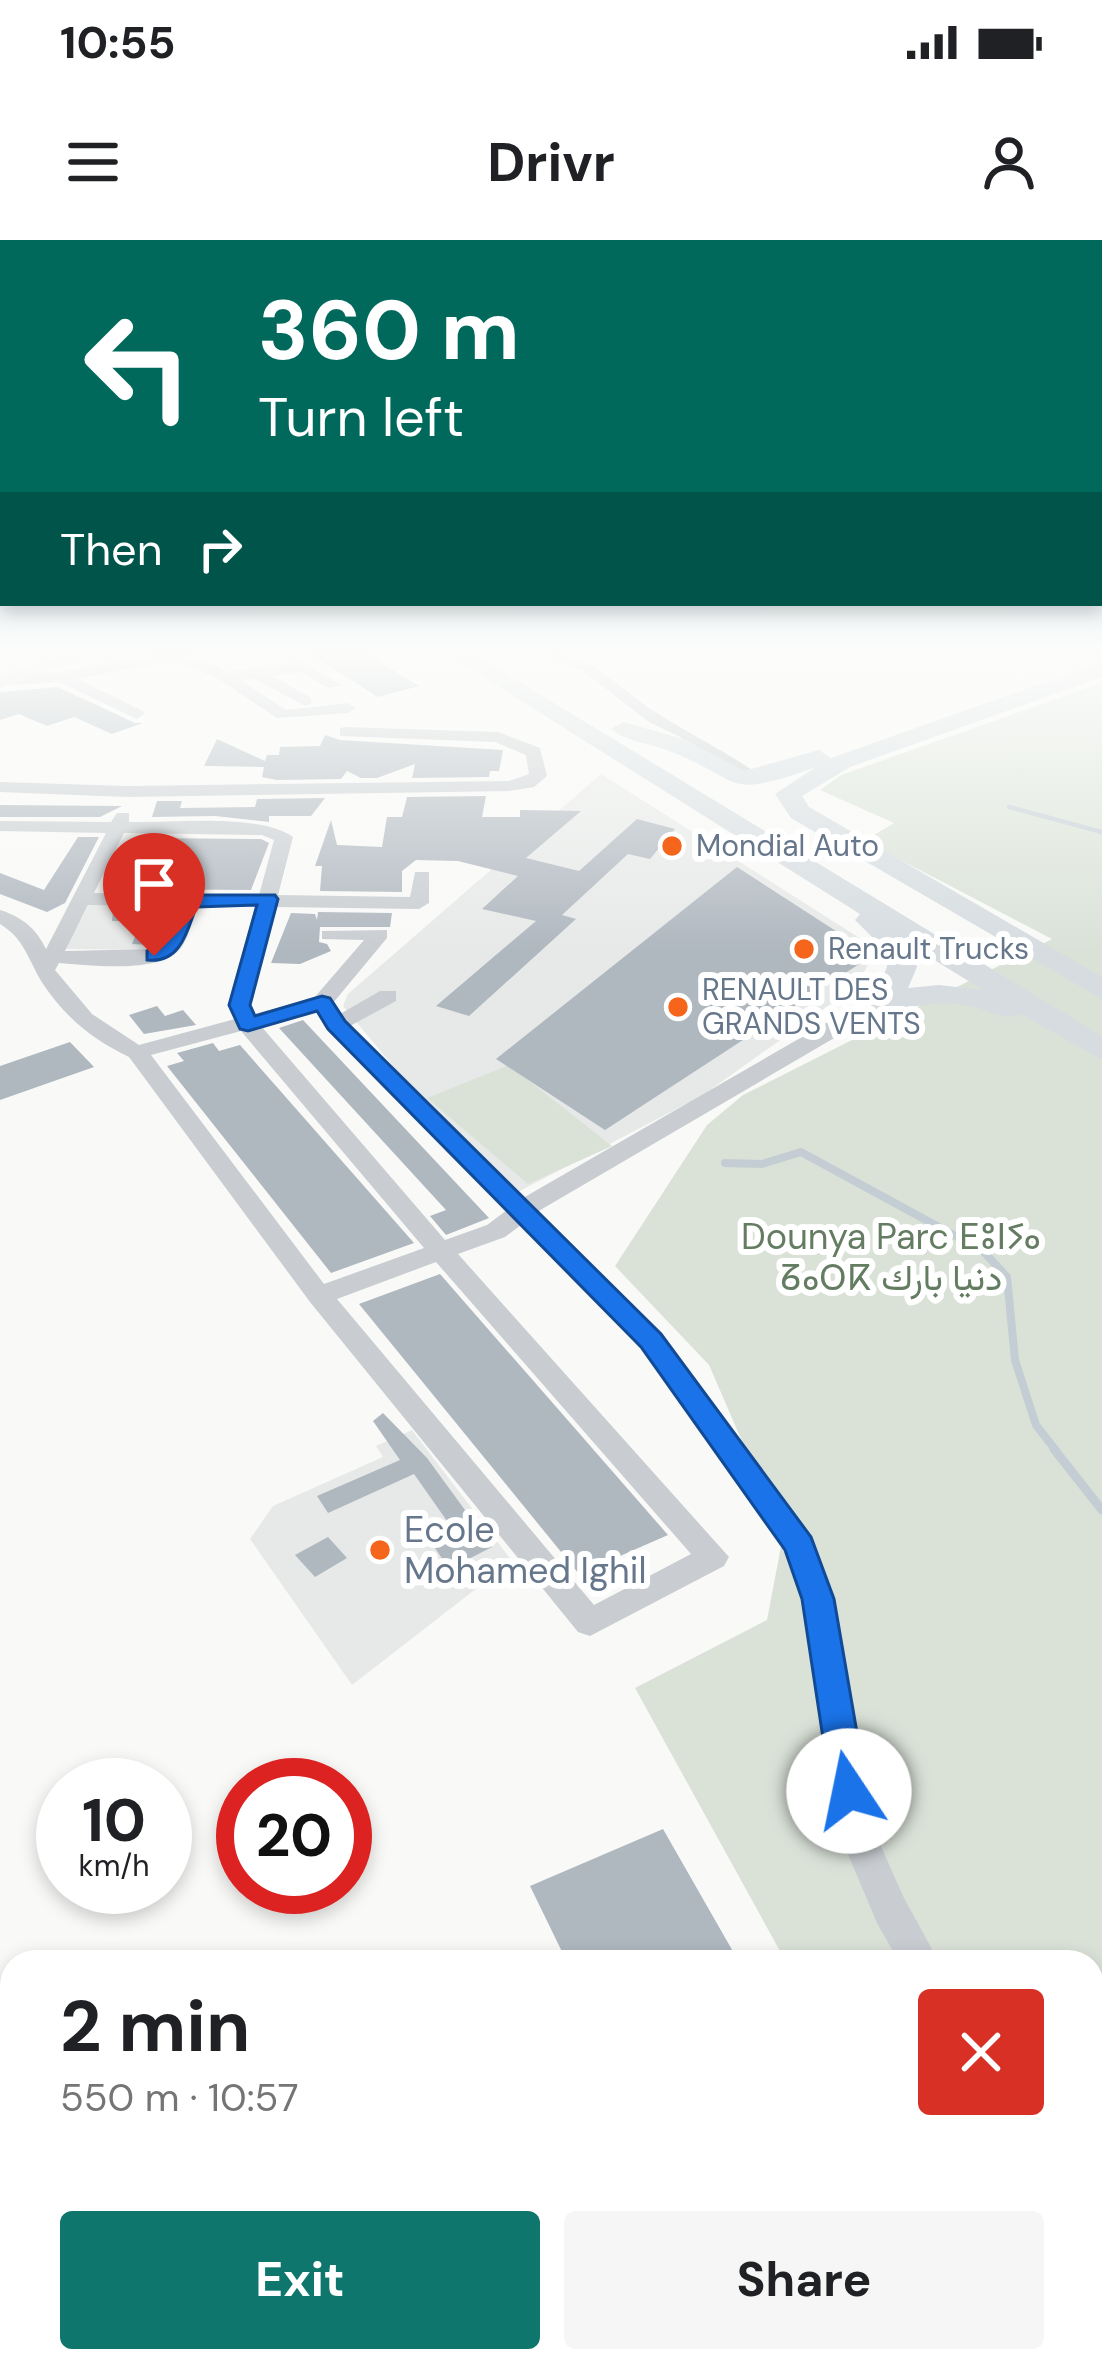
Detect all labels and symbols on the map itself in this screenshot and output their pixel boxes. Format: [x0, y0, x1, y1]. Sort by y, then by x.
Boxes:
place label: Mondial Auto [696, 826, 879, 865]
pin [103, 833, 205, 956]
marker: Mondial Auto [659, 833, 685, 859]
place label: Renault Trucks [828, 929, 1029, 968]
marker: Renault Trucks [791, 936, 817, 962]
place label: RENAULT DES GRANDS VENTS [702, 970, 921, 1043]
marker: RENAULT DES GRANDS VENTS [665, 994, 691, 1020]
park label: Dounya Parc ⴹⵓⵏⵢⴰ ⵒⴰⵔⴽ دنيا بارك [741, 1213, 1041, 1301]
place label: Ecole Mohamed Ighil [404, 1506, 646, 1594]
marker: Ecole Mohamed Ighil [367, 1537, 393, 1563]
position arrow [786, 1728, 912, 1854]
speed limit sign: 20 [216, 1758, 372, 1914]

